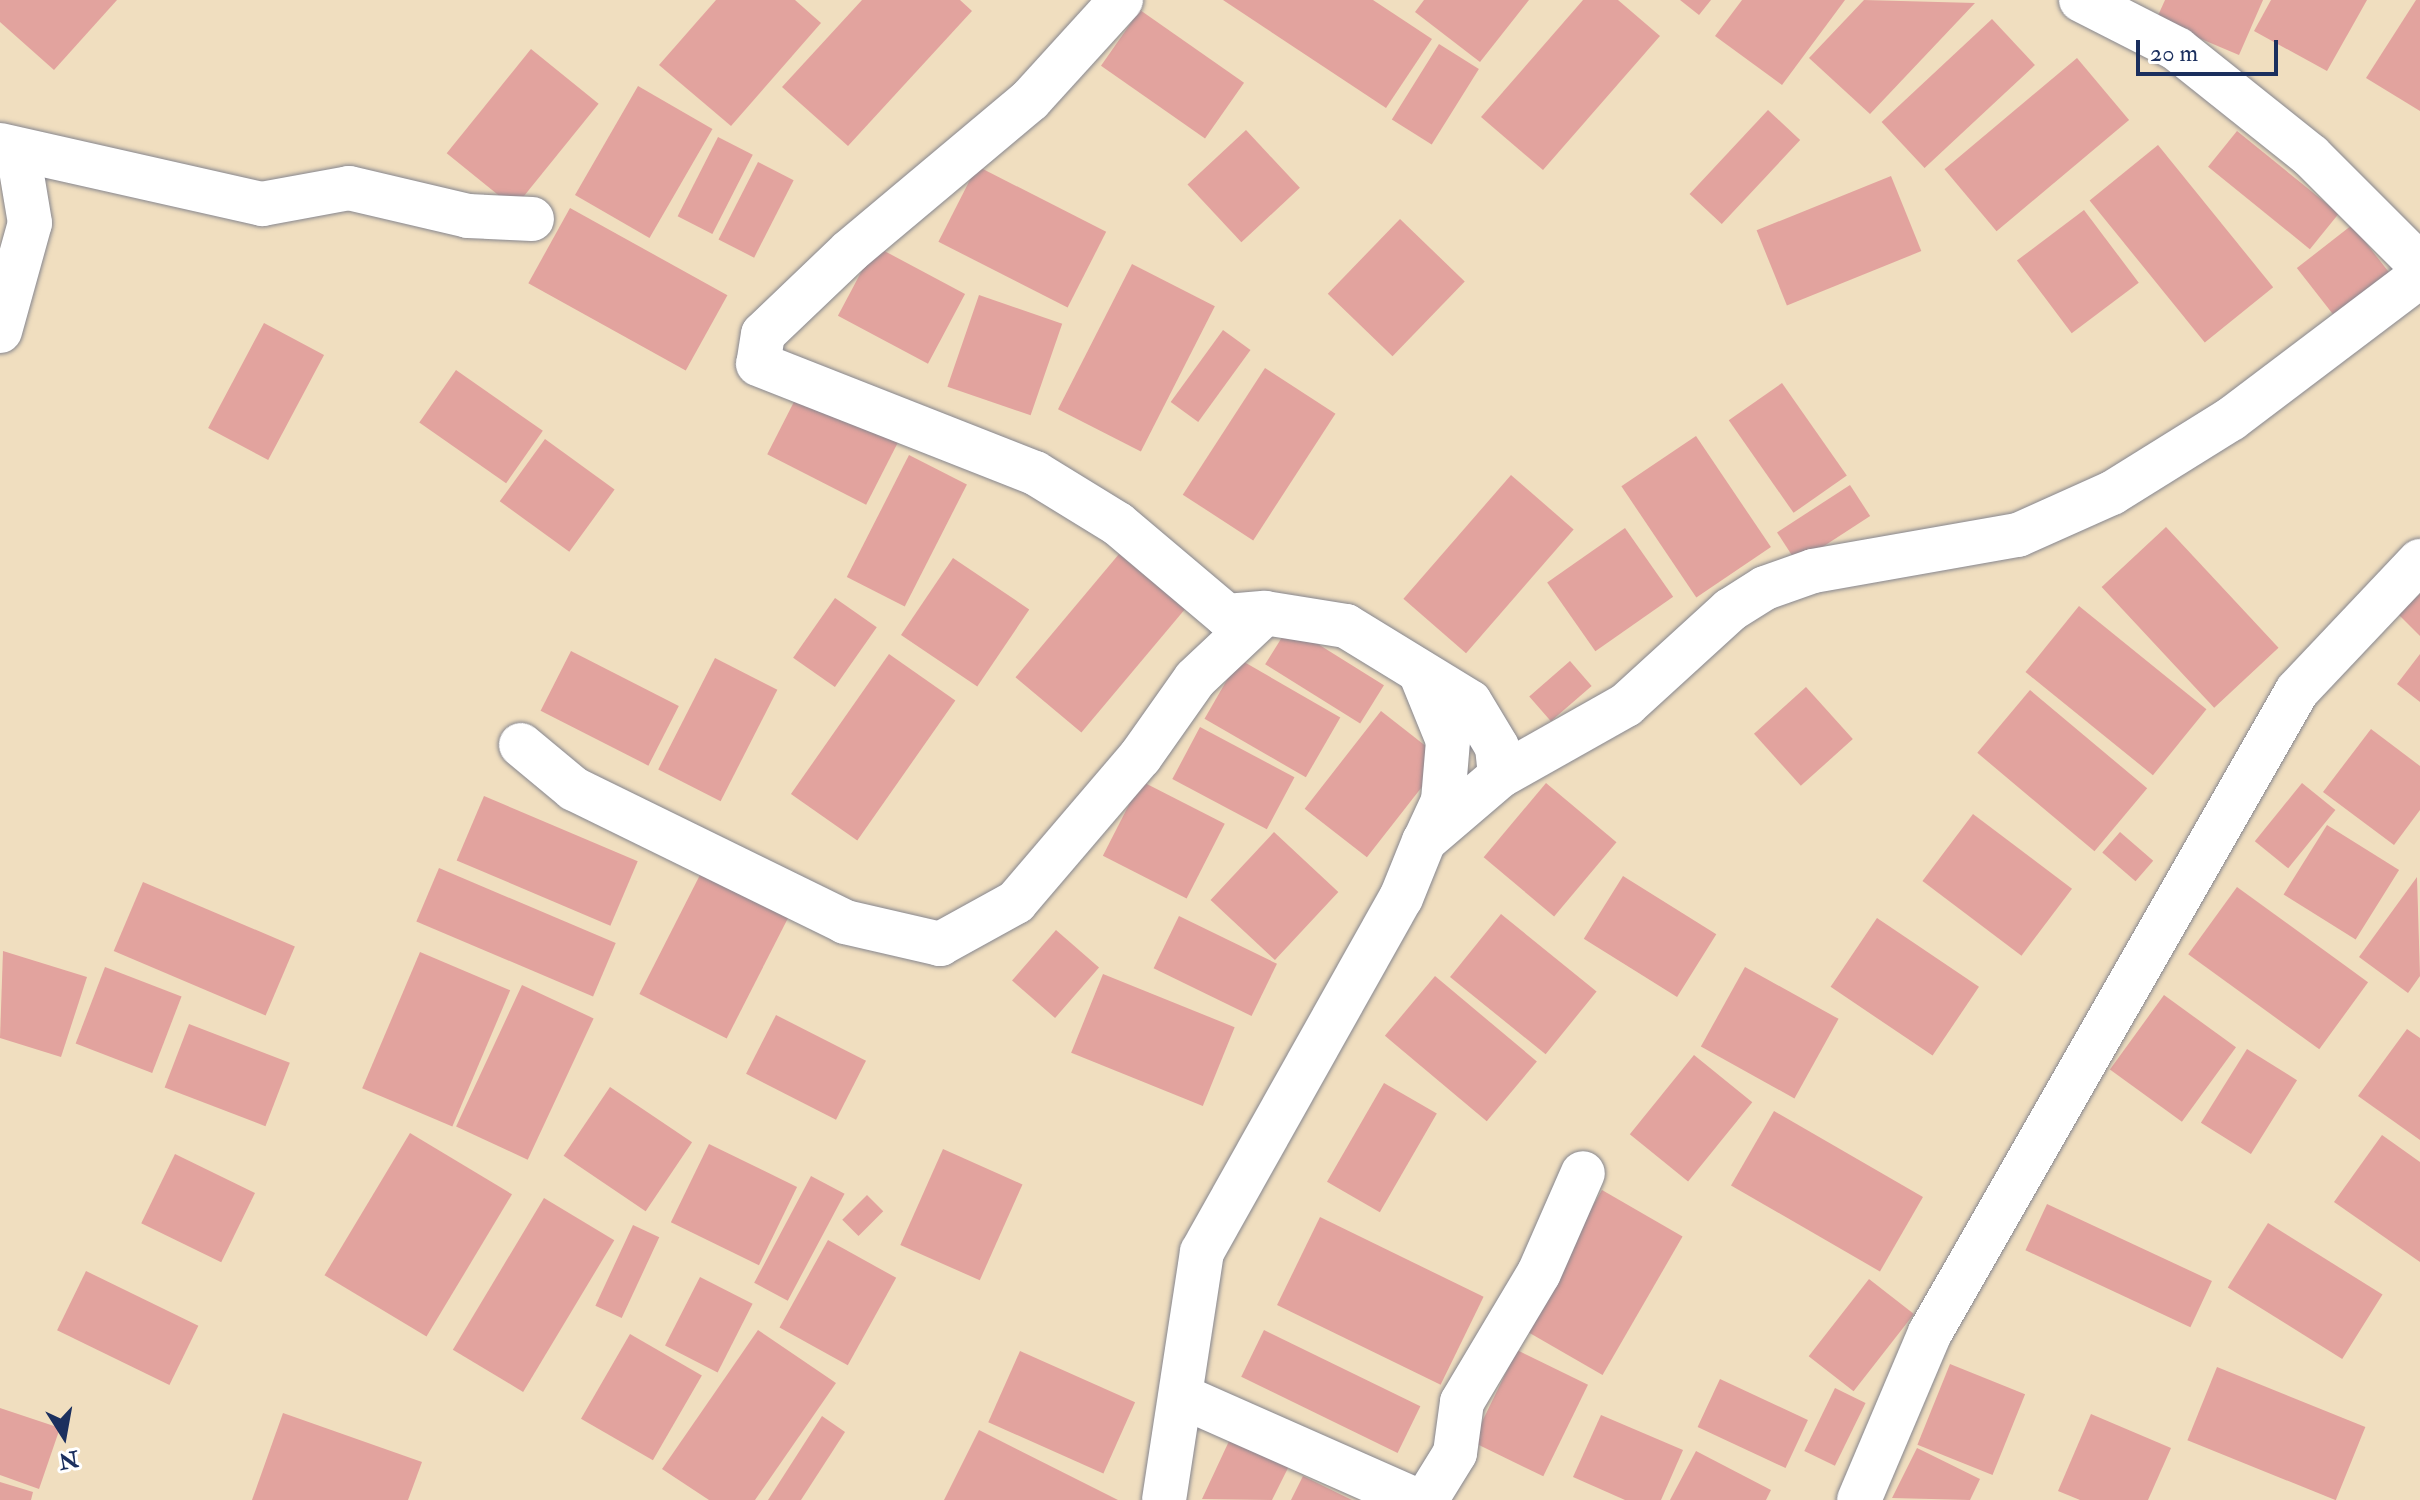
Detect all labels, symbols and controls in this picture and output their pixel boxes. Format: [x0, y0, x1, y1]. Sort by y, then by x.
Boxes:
scale bar [2140, 24, 2282, 74]
text: 20 m [2150, 38, 2198, 69]
north arrow [24, 1396, 104, 1476]
text: N [56, 1444, 81, 1475]

